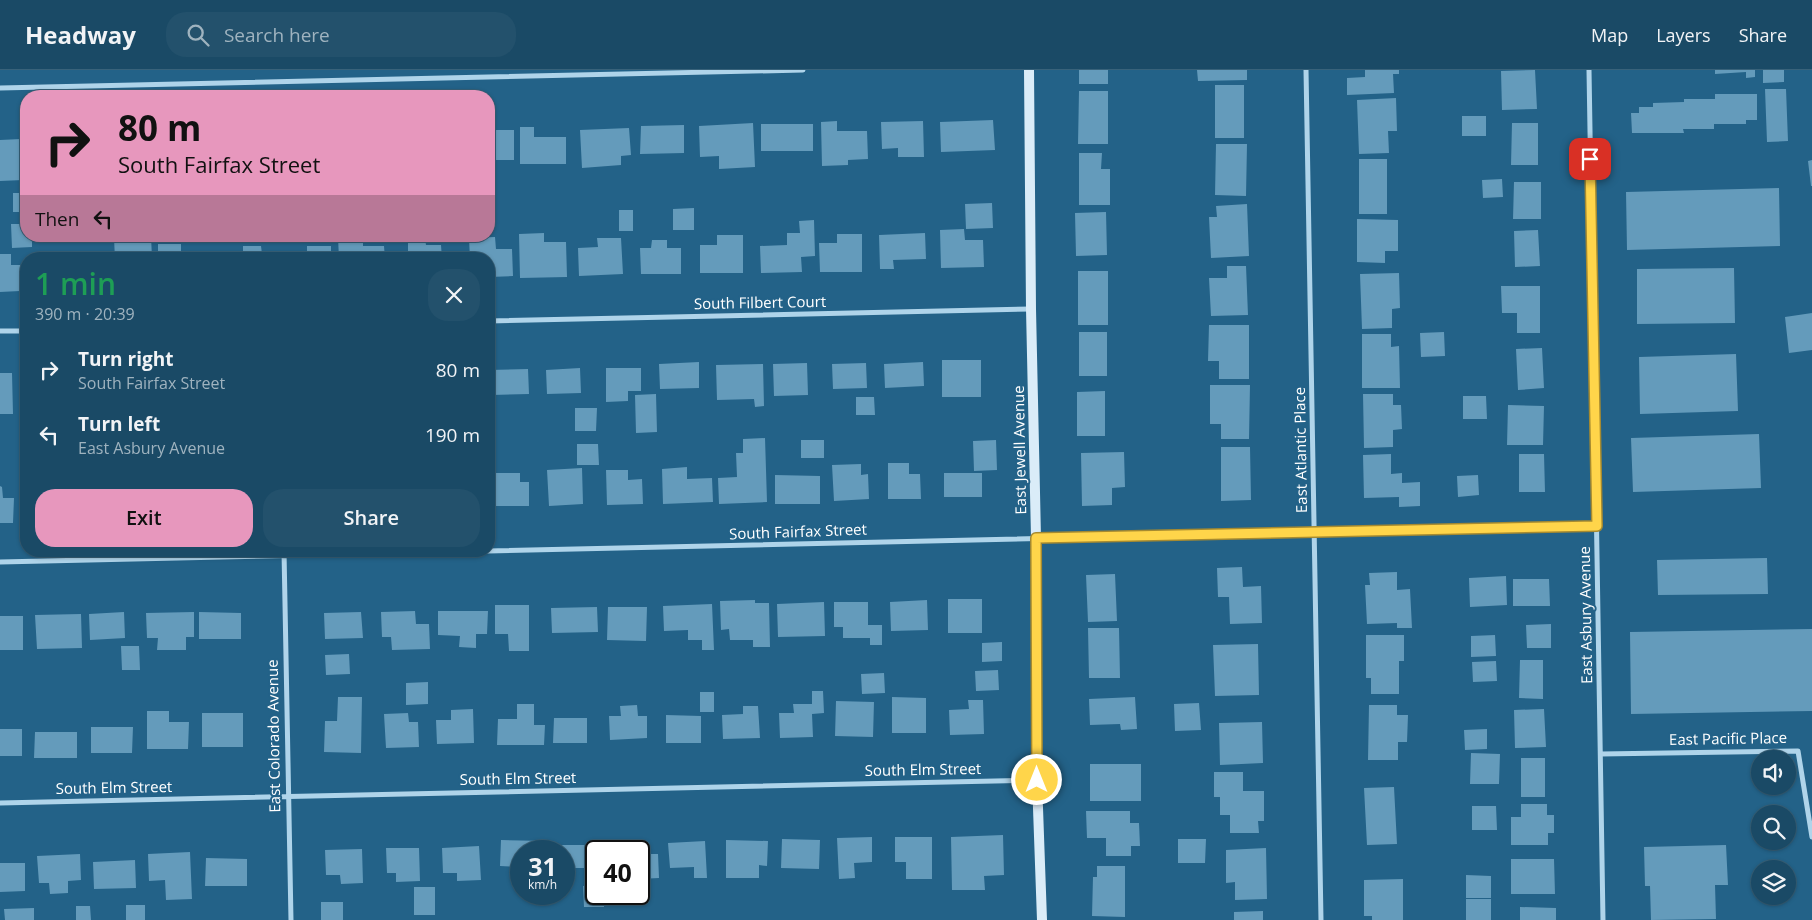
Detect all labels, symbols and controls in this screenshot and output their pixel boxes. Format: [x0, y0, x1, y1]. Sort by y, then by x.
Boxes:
search box [166, 12, 516, 57]
text: Headway [25, 18, 136, 51]
icon: search [184, 21, 212, 49]
text: Search here [224, 22, 330, 48]
text: Map [1591, 23, 1628, 47]
text: Layers [1656, 23, 1711, 47]
text: Share [1739, 23, 1787, 47]
text: 80 m [118, 104, 201, 151]
icon: right [35, 110, 100, 175]
pin [1569, 138, 1611, 180]
icon: arrive [1576, 145, 1604, 173]
text: South Fairfax Street [118, 149, 320, 179]
icon: left [89, 205, 117, 233]
text: Then [35, 206, 79, 232]
text: 1 min [35, 263, 116, 304]
button: close [428, 269, 480, 321]
street label: South Filbert Court [694, 291, 826, 313]
text: 390 m · 20:39 [35, 303, 135, 325]
text: Turn right [78, 346, 173, 372]
icon: right [35, 356, 63, 384]
text: 80 m [436, 357, 480, 383]
text: South Fairfax Street [78, 372, 225, 394]
street label: East Jewell Avenue [1008, 385, 1030, 515]
street label: East Atlantic Place [1289, 387, 1311, 513]
text: Turn left [78, 411, 160, 437]
icon: left [35, 421, 63, 449]
text: 190 m [425, 422, 480, 448]
text: East Asbury Avenue [78, 437, 225, 459]
button: Exit [35, 489, 253, 547]
button: Share [263, 489, 480, 547]
street label: South Fairfax Street [729, 519, 867, 543]
street label: East Asbury Avenue [1574, 546, 1596, 684]
street label: East Colorado Avenue [262, 659, 284, 813]
street label: East Pacific Place [1669, 727, 1787, 749]
map controls [1751, 750, 1796, 905]
button: sound [1751, 750, 1796, 795]
position arrow [1010, 753, 1062, 805]
street label: South Elm Street [864, 758, 981, 780]
street label: South Elm Street [459, 767, 576, 789]
street label: South Elm Street [55, 776, 172, 798]
button: search [1751, 805, 1796, 850]
speed limit sign: 40 [585, 840, 650, 905]
text: 31 [528, 849, 557, 883]
button: layers [1751, 860, 1796, 905]
text: km/h [528, 876, 557, 893]

